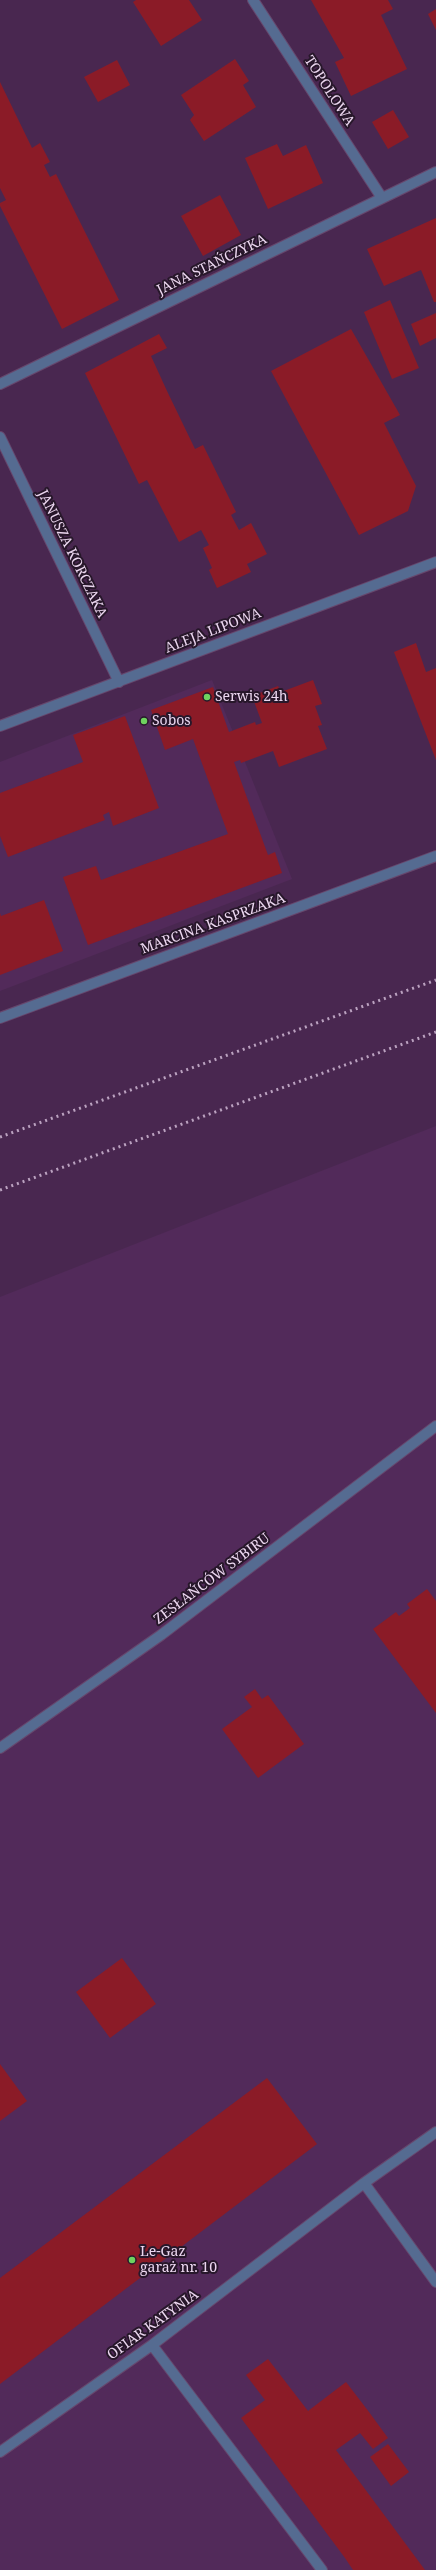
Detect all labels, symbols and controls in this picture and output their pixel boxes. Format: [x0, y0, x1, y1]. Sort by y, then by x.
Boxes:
street label: TOPOLOWA [300, 53, 358, 129]
street label: JANA STAŃCZYKA [154, 231, 270, 299]
street label: JANUSZA KORCZAKA [34, 487, 110, 621]
street label: ALEJA LIPOWA [162, 605, 264, 657]
place label: Serwis 24h [215, 689, 288, 705]
marker: Serwis 24h [202, 692, 212, 702]
place label: Sobos [152, 713, 191, 729]
marker: Sobos [139, 716, 149, 726]
street label: MARCINA KASPRZAKA [138, 890, 288, 958]
street label: ZESŁAŃCÓW SYBIRU [151, 1530, 273, 1628]
place label: Le-Gaz garaż nr. 10 [140, 2244, 217, 2276]
marker: Le-Gaz garaż nr. 10 [127, 2255, 137, 2265]
street label: OFIAR KATYNIA [104, 2286, 202, 2364]

